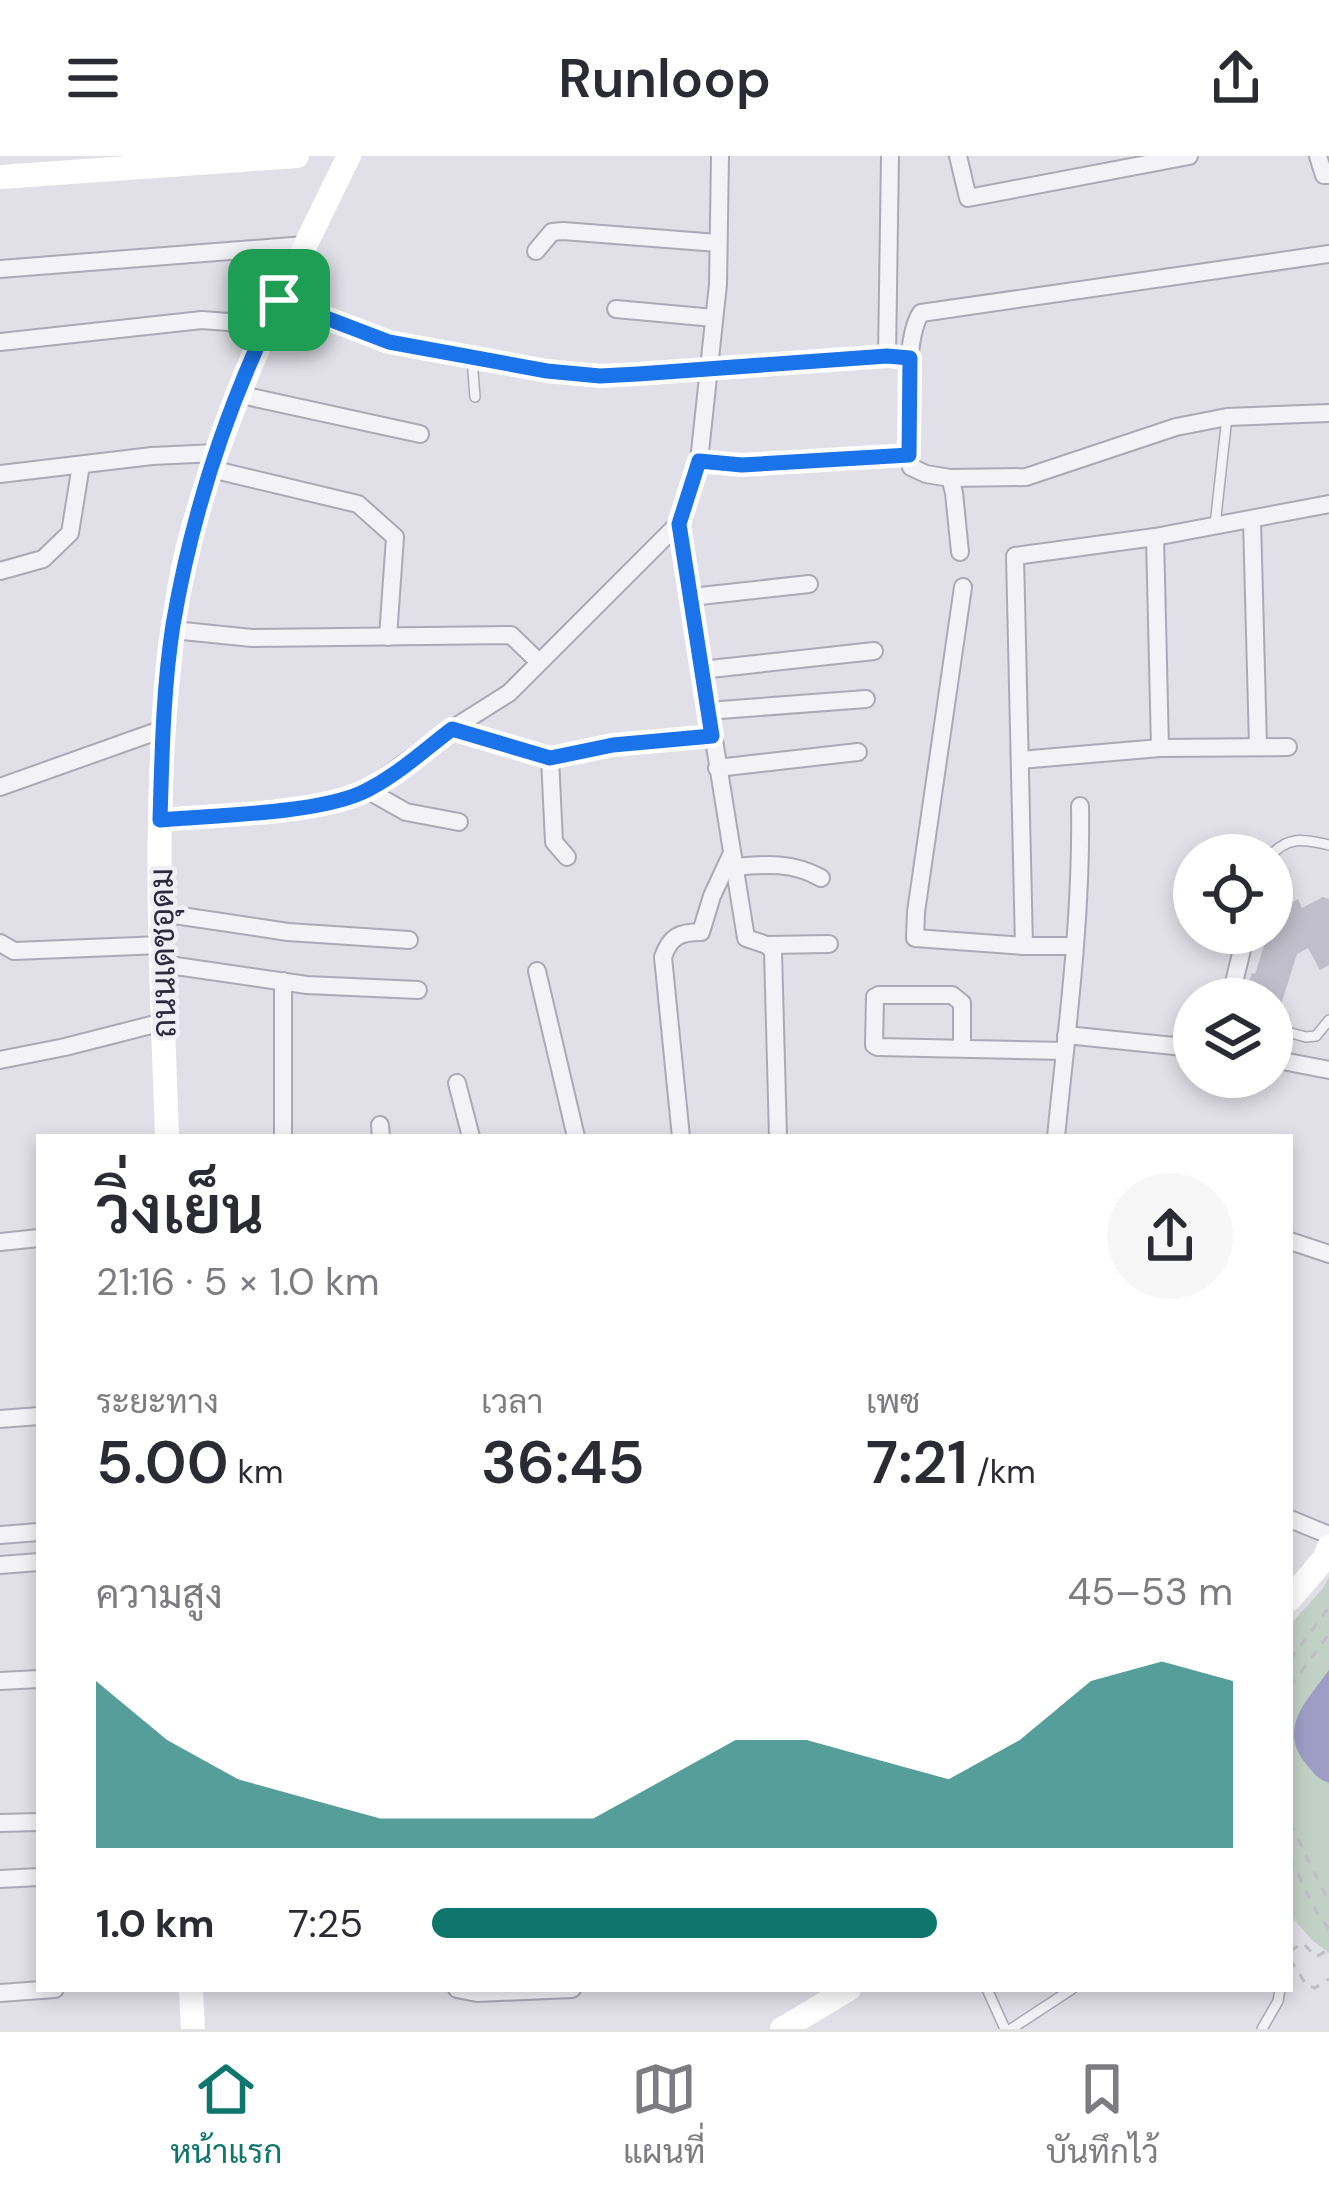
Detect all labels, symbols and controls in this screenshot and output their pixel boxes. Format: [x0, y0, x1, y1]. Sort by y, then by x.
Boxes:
text: Runloop [558, 43, 771, 114]
icon: menu [60, 45, 126, 111]
icon: share [1203, 45, 1269, 111]
pin [228, 249, 330, 351]
icon: arrive [246, 267, 312, 333]
map controls [1173, 834, 1293, 1098]
button: locate [1173, 834, 1293, 954]
street label: ถนนเดชอุดม [140, 868, 186, 1038]
button: layers [1173, 978, 1293, 1098]
text: วิ่งเย็น [96, 1168, 264, 1253]
button: share [1107, 1173, 1233, 1299]
text: 21:16 · 5 × 1.0 km [96, 1256, 379, 1307]
text: ระยะทาง [96, 1380, 219, 1423]
text: เวลา [481, 1380, 543, 1423]
text: เพซ [866, 1380, 920, 1423]
text: 5.00 [96, 1423, 229, 1502]
text: 36:45 [481, 1423, 645, 1502]
text: 7:21 [866, 1423, 968, 1502]
text: km [229, 1450, 283, 1493]
text: /km [968, 1450, 1036, 1493]
text: 45–53 m [1067, 1566, 1233, 1617]
text: ความสูง [96, 1569, 223, 1620]
text: 1.0 km [96, 1898, 214, 1949]
text: 7:25 [288, 1898, 363, 1949]
tab: หน้าแรก [170, 2056, 282, 2173]
tab: แผนที่ [623, 2056, 705, 2173]
tab: บันทึกไว้ [1046, 2056, 1159, 2173]

